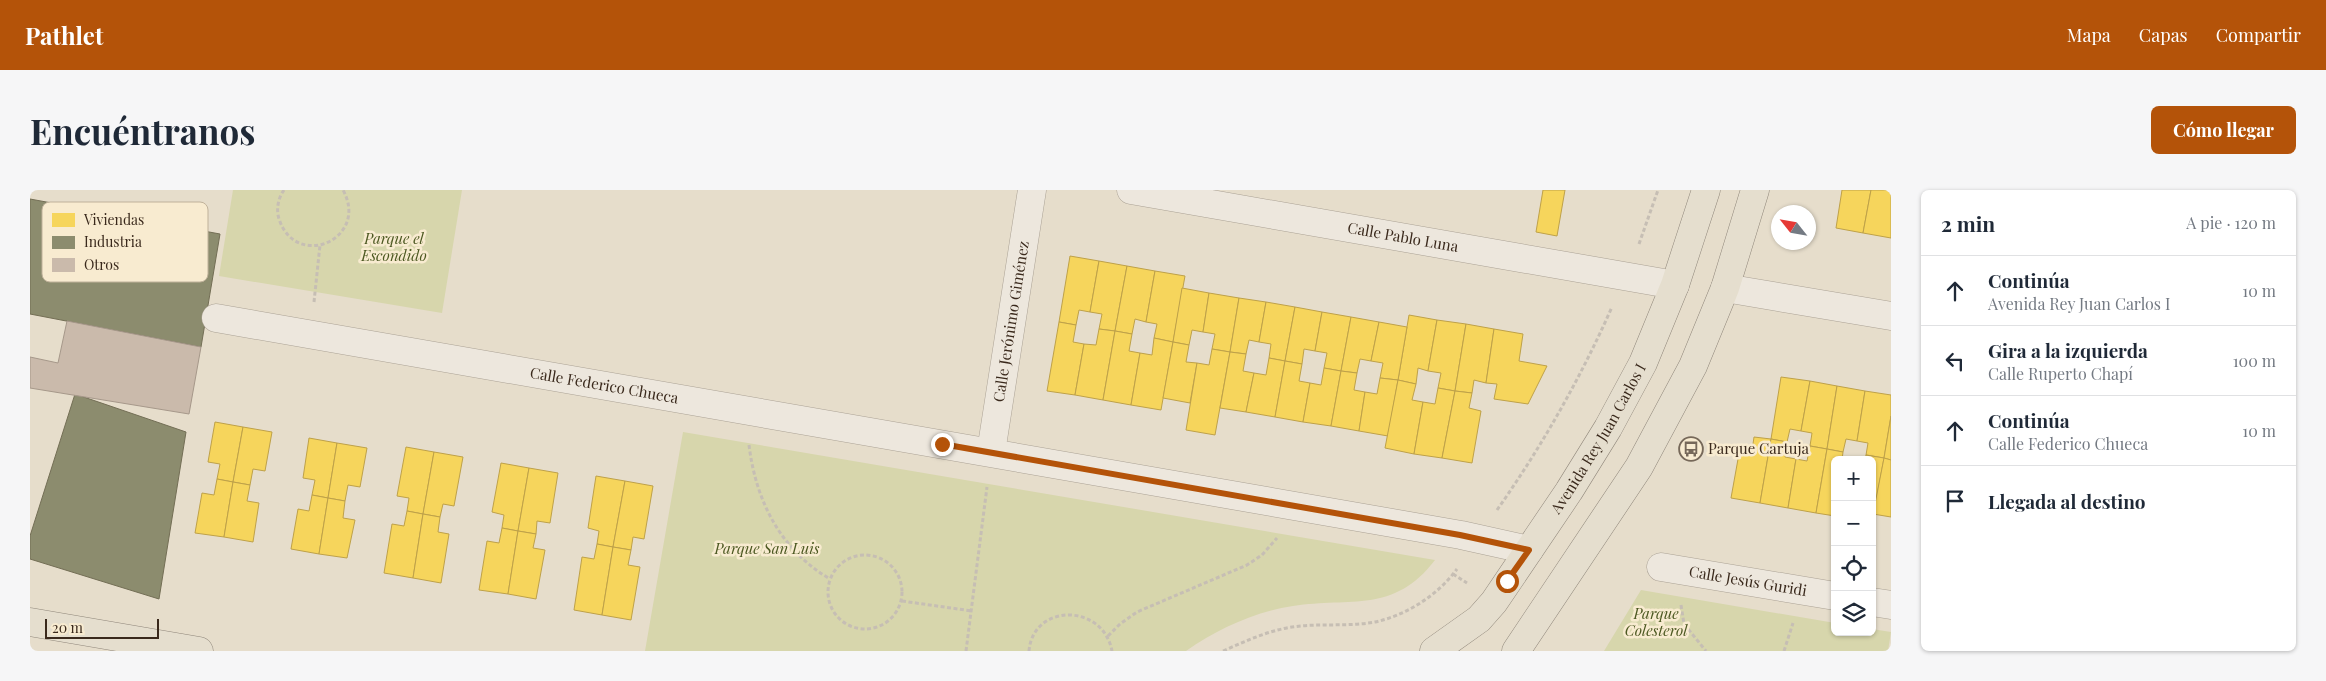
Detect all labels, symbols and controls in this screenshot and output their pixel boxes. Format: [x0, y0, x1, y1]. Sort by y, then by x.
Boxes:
text: Pathlet [25, 19, 103, 51]
text: Mapa [2067, 23, 2111, 47]
text: Capas [2139, 23, 2188, 47]
text: Compartir [2216, 23, 2301, 47]
button: Cómo llegar [2151, 106, 2296, 154]
text: Encuéntranos [30, 107, 255, 154]
legend [42, 202, 208, 282]
north arrow [1771, 205, 1816, 250]
text: 2 min [1941, 209, 1995, 237]
text: Viviendas [83, 210, 144, 229]
text: A pie · 120 m [2186, 212, 2276, 233]
street label: Calle Pablo Luna [1346, 217, 1461, 256]
park label: Parque el Escondido [360, 228, 427, 265]
text: Industria [84, 232, 142, 251]
street label: Calle Jerónimo Giménez [988, 240, 1033, 403]
text: Otros [84, 255, 119, 274]
text: Continúa [1988, 267, 2070, 293]
icon: ahead [1941, 277, 1969, 305]
text: 10 m [2242, 280, 2276, 301]
text: Avenida Rey Juan Carlos I [1988, 293, 2170, 314]
text: Gira a la izquierda [1988, 337, 2148, 363]
icon: left [1941, 347, 1969, 375]
text: 100 m [2233, 350, 2276, 371]
street label: Avenida Rey Juan Carlos I [1545, 360, 1650, 518]
street label: Calle Federico Chueca [529, 362, 681, 408]
text: Calle Ruperto Chapí [1988, 363, 2133, 384]
text: Continúa [1988, 407, 2070, 433]
icon: ahead [1941, 417, 1969, 445]
text: 10 m [2242, 420, 2276, 441]
route end [931, 433, 954, 456]
text: Calle Federico Chueca [1988, 433, 2148, 454]
bus stop icon: Parque Cartuja [1678, 436, 1704, 462]
place label: Parque Cartuja [1708, 438, 1809, 458]
map controls [1831, 456, 1876, 636]
button: + [1831, 456, 1876, 501]
icon: arrive [1941, 487, 1969, 515]
text: Llegada al destino [1988, 488, 2146, 514]
button: − [1831, 501, 1876, 546]
park label: Parque San Luis [713, 538, 820, 558]
button: locate [1831, 546, 1876, 591]
street label: Calle Jesús Guridi [1688, 561, 1809, 600]
route start [1496, 570, 1519, 593]
button: layers [1831, 591, 1876, 636]
park label: Parque Colesterol [1625, 603, 1688, 640]
scale bar [45, 616, 159, 639]
text: 20 m [52, 618, 83, 637]

